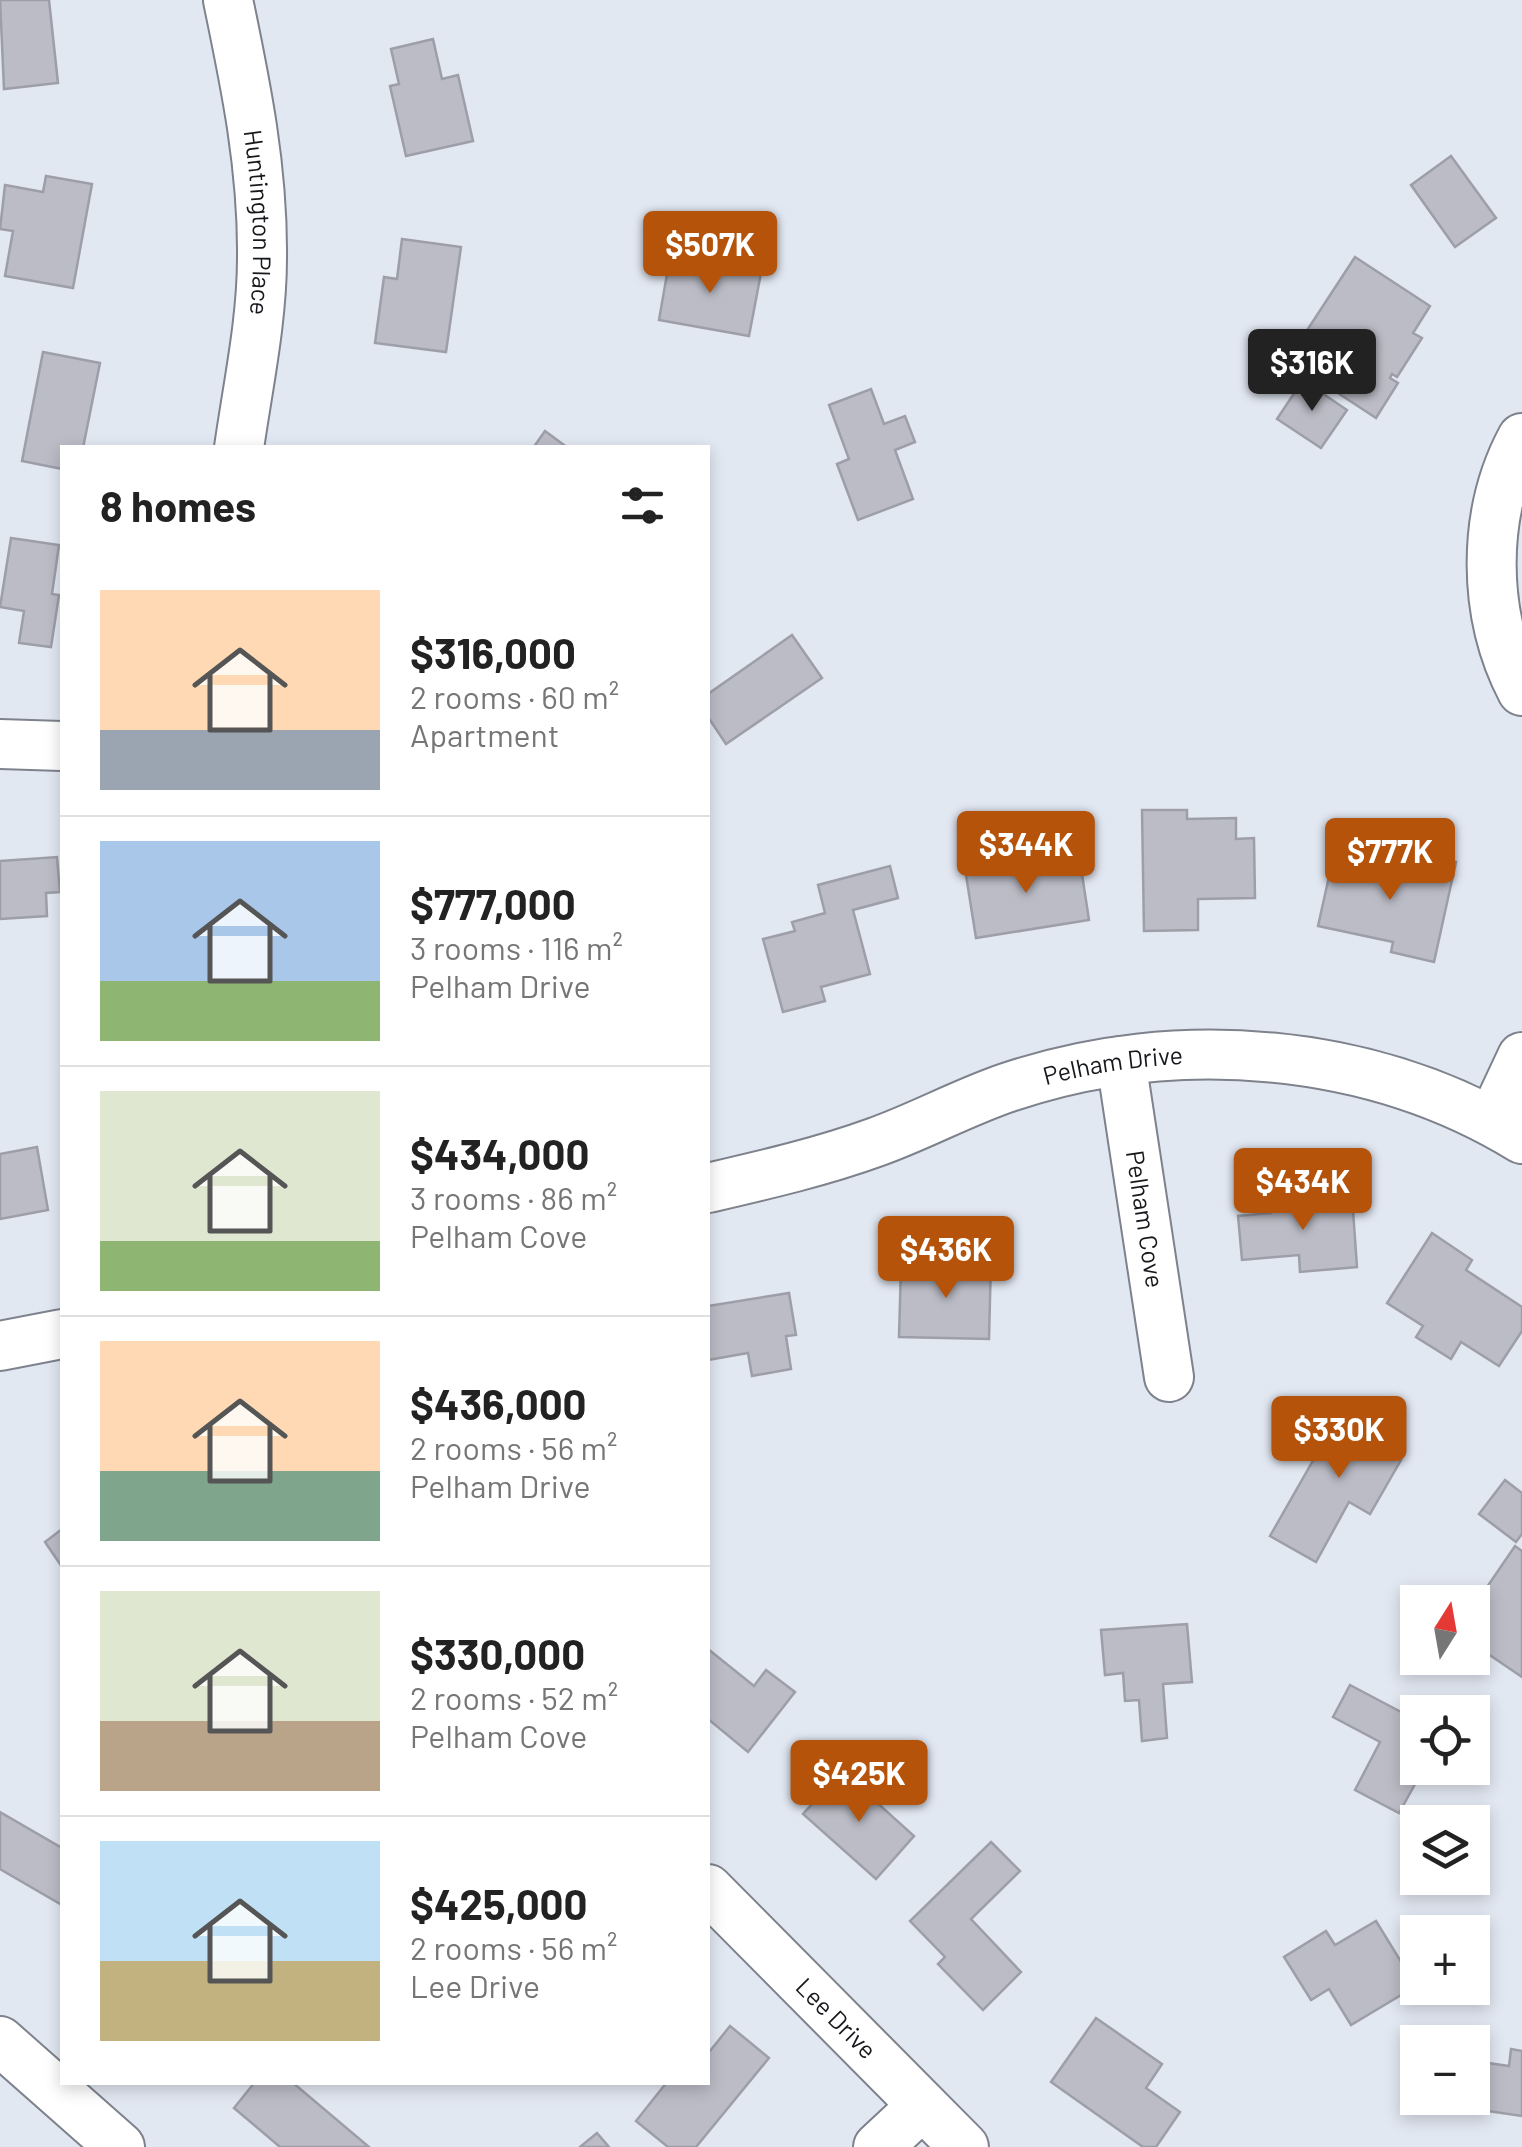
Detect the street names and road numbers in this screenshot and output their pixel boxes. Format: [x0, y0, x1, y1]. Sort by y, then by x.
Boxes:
street label: Huntington Place [239, 127, 278, 317]
street label: Pelham Drive [1040, 1039, 1184, 1090]
street label: Pelham Cove [1121, 1148, 1171, 1290]
street label: Lee Drive [790, 1971, 883, 2064]

